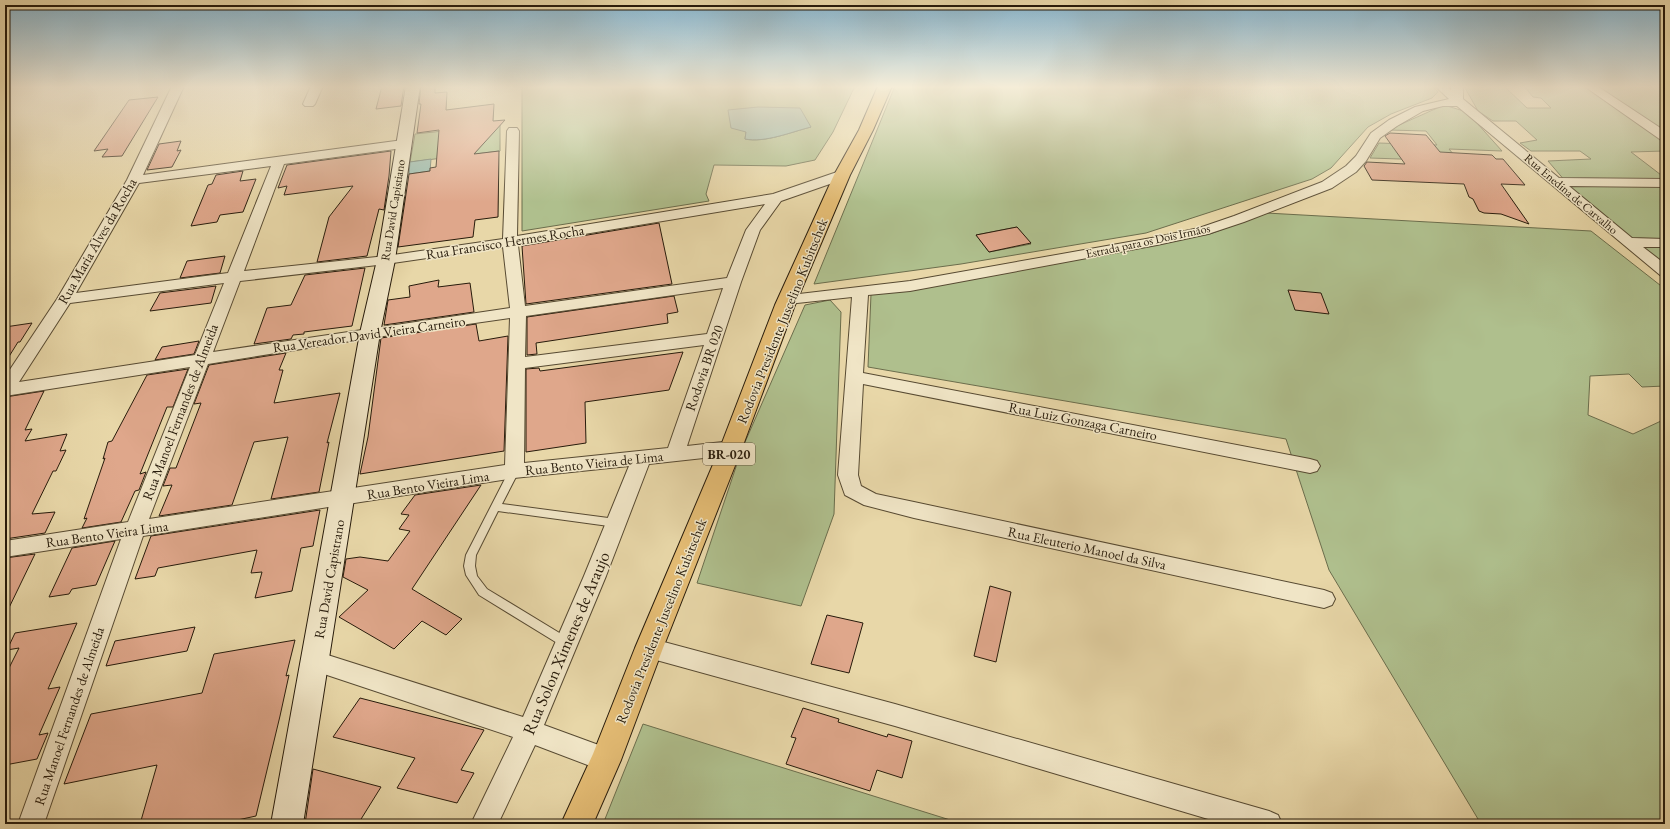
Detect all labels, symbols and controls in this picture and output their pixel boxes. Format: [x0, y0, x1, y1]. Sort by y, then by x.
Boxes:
street label: Rua Enedina de Carvalho [1521, 150, 1621, 238]
street label: Rua David Capistiano [377, 158, 409, 262]
street label: Rua Maria Alves da Rocha [54, 174, 141, 307]
street label: Rodovia Presidente Juscelino Kubitschek [732, 215, 832, 426]
street label: Estrada para os Dois Irmãos [1084, 220, 1212, 262]
street label: Rua Francisco Hermes Rocha [425, 221, 586, 263]
street label: Rua Vereador David Vieira Carneiro [272, 312, 467, 356]
street label: Rua Manoel Fernandes de Almeida [138, 321, 222, 503]
street label: Rodovia BR 020 [681, 322, 727, 413]
street label: Rua Luiz Gonzaga Carneiro [1007, 398, 1159, 444]
road number: BR-020 [703, 443, 755, 465]
street label: Rua Bento Vieira de Lima [524, 447, 664, 479]
street label: Rua Bento Vieira Lima [366, 466, 491, 504]
street label: Rodovia Presidente Juscelino Kubitschek [611, 515, 711, 726]
street label: Rua Bento Vieira Lima [45, 516, 170, 552]
street label: Rua David Capistrano [310, 518, 348, 640]
street label: Rua Eleuterio Manoel da Silva [1006, 522, 1168, 574]
street label: Rua Solon Ximenes de Araujo [517, 548, 615, 738]
street label: Rua Manoel Fernandes de Almeida [30, 624, 108, 808]

